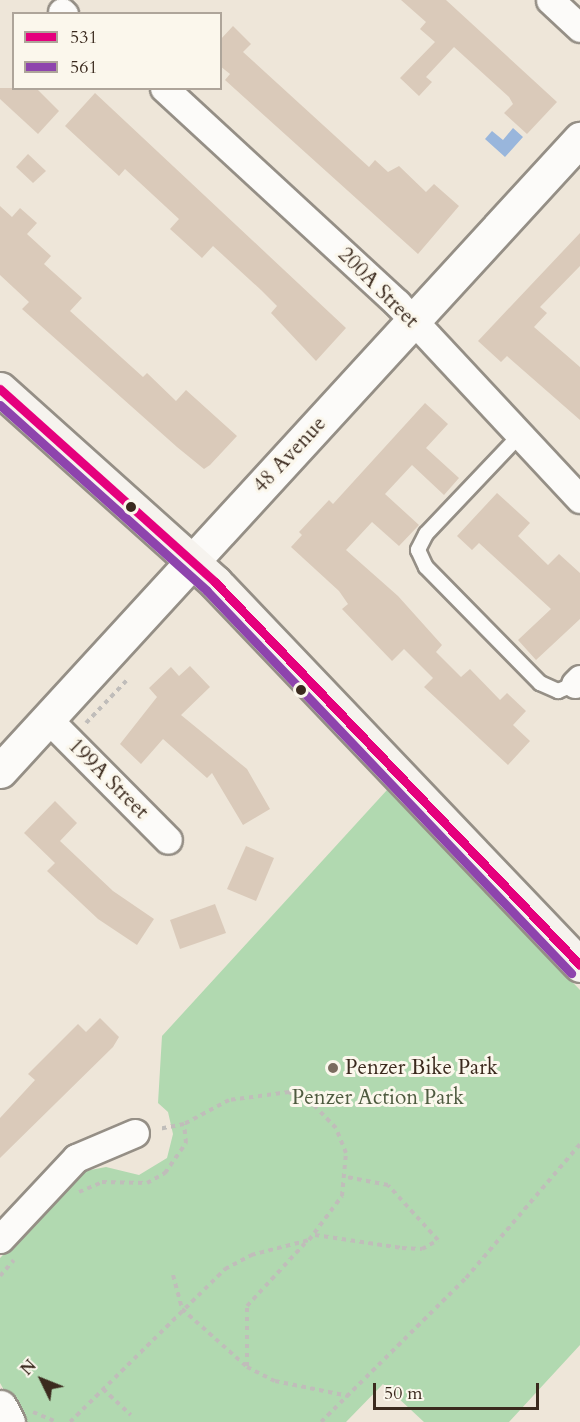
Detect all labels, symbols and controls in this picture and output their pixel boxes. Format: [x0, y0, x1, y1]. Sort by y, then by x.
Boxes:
legend [12, 12, 222, 90]
text: 531 [70, 25, 98, 50]
text: 561 [70, 55, 98, 80]
street label: 200A Street [333, 243, 423, 333]
street label: 48 Avenue [248, 412, 332, 498]
unlabelled marker [125, 501, 137, 513]
unlabelled marker [295, 684, 307, 696]
street label: 199A Street [63, 734, 153, 824]
place label: Penzer Bike Park [345, 1055, 498, 1081]
marker: Penzer Bike Park [326, 1061, 340, 1075]
park label: Penzer Action Park [292, 1085, 464, 1111]
north arrow [12, 1350, 72, 1410]
text: N [16, 1355, 42, 1380]
scale bar [376, 1371, 542, 1409]
text: 50 m [384, 1381, 423, 1406]

